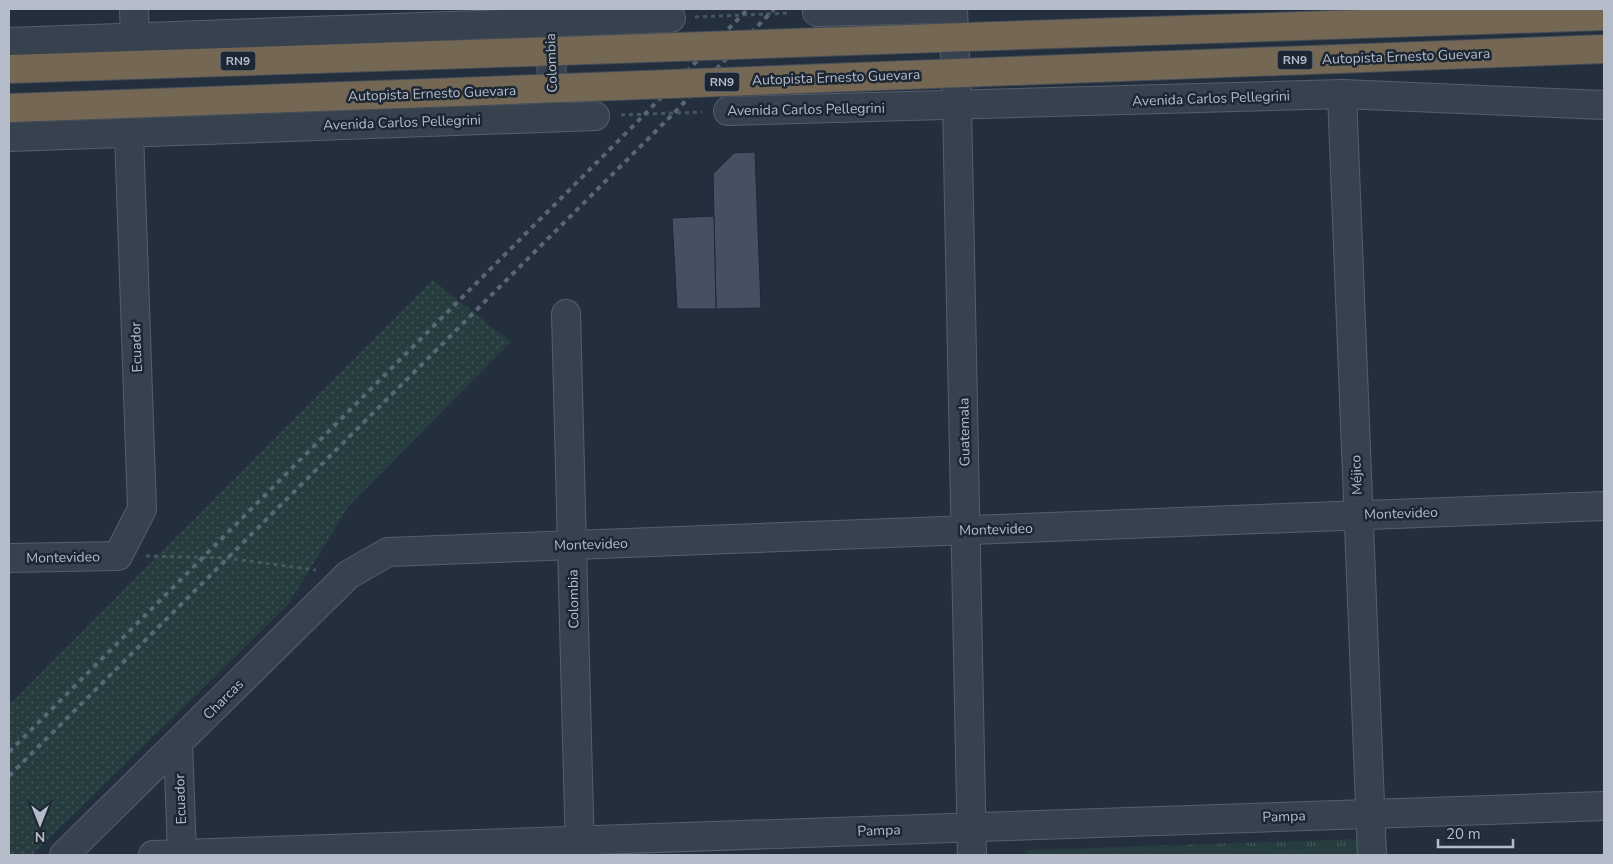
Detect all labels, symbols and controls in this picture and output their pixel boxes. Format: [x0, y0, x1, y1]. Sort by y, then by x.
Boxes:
street label: Colombia [541, 33, 562, 93]
street label: Autopista Ernesto Guevara [1322, 44, 1490, 69]
road number: RN9 [1278, 50, 1312, 70]
road number: RN9 [220, 51, 256, 70]
street label: Autopista Ernesto Guevara [752, 65, 920, 90]
road number: RN9 [704, 72, 740, 91]
street label: Autopista Ernesto Guevara [348, 81, 516, 106]
street label: Avenida Carlos Pellegrini [1132, 86, 1290, 111]
street label: Avenida Carlos Pellegrini [727, 99, 885, 120]
street label: Avenida Carlos Pellegrini [323, 110, 481, 135]
street label: Ecuador [126, 321, 147, 373]
street label: Guatemala [954, 397, 975, 466]
street label: Méjico [1346, 454, 1367, 495]
street label: Montevideo [1364, 503, 1438, 524]
street label: Montevideo [959, 519, 1033, 540]
street label: Montevideo [554, 534, 628, 555]
street label: Montevideo [26, 547, 100, 568]
street label: Colombia [563, 569, 584, 629]
street label: Charcas [199, 675, 248, 724]
street label: Ecuador [170, 773, 191, 825]
north arrow [15, 799, 65, 849]
street label: Pampa [1262, 806, 1306, 827]
scale bar [1438, 816, 1513, 848]
street label: Pampa [857, 820, 901, 841]
text: 20 m [1446, 824, 1481, 844]
text: N [35, 827, 45, 846]

